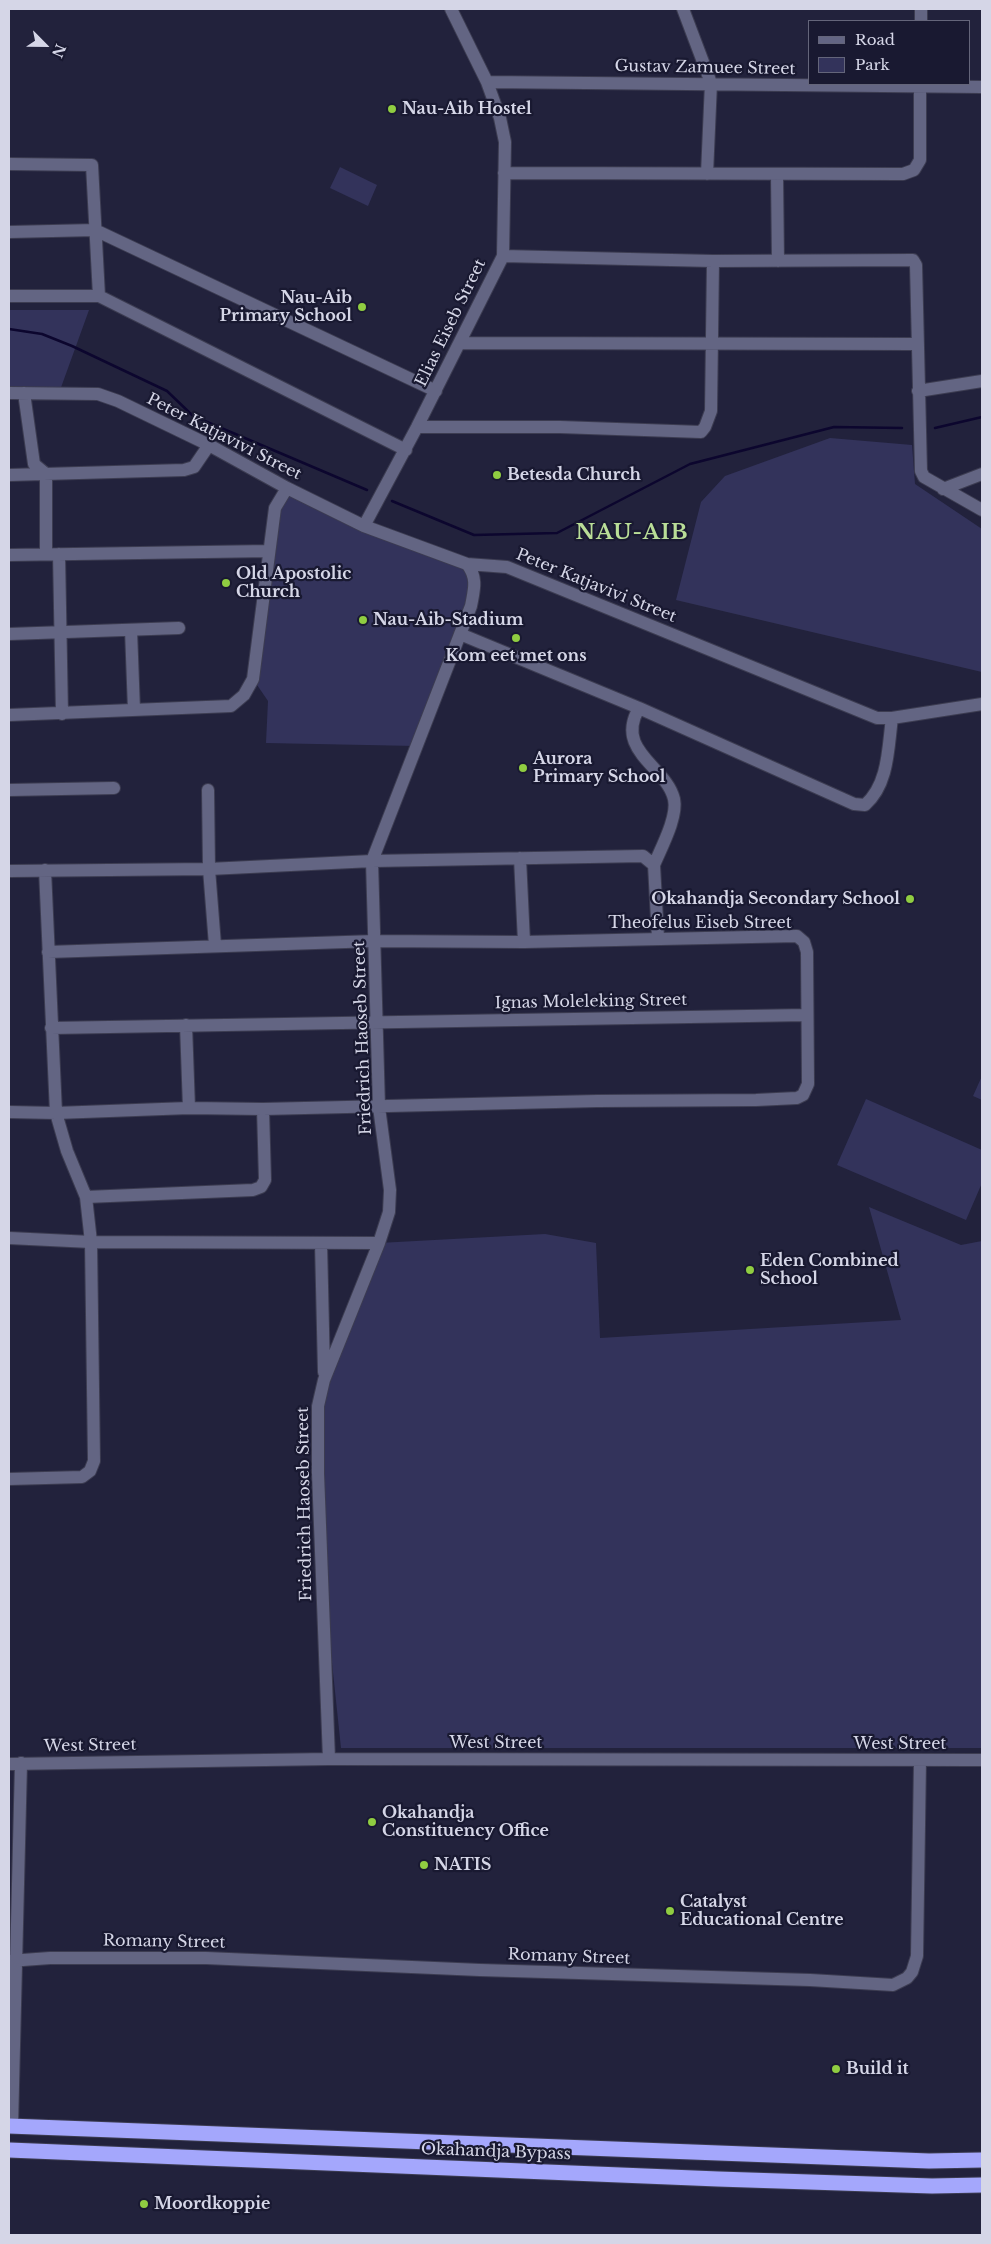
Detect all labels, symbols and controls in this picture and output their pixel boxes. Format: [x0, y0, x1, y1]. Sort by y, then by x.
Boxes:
north arrow [20, 20, 70, 70]
legend [808, 20, 971, 85]
text: Road [855, 30, 895, 49]
text: N [48, 41, 70, 60]
text: Park [855, 55, 890, 74]
street label: Gustav Zamuee Street [614, 57, 796, 79]
place label: Nau-Aib Hostel [402, 99, 532, 119]
marker: Nau-Aib Hostel [386, 103, 398, 115]
street label: Elias Eiseb Street [412, 256, 490, 390]
place label: Nau-Aib Primary School [219, 288, 352, 326]
marker: Nau-Aib Primary School [356, 301, 368, 313]
street label: Peter Katjavivi Street [143, 390, 305, 484]
place label: Betesda Church [507, 465, 641, 485]
marker: Betesda Church [491, 469, 503, 481]
district label: NAU-AIB [575, 520, 689, 546]
street label: Peter Katjavivi Street [513, 545, 679, 627]
place label: Old Apostolic Church [236, 564, 351, 602]
marker: Old Apostolic Church [220, 577, 232, 589]
place label: Nau-Aib-Stadium [373, 610, 524, 630]
marker: Nau-Aib-Stadium [357, 614, 369, 626]
marker: Kom eet met ons [510, 632, 522, 644]
place label: Kom eet met ons [445, 646, 587, 666]
place label: Aurora Primary School [533, 749, 666, 787]
marker: Aurora Primary School [517, 762, 529, 774]
place label: Okahandja Secondary School [651, 889, 900, 909]
marker: Okahandja Secondary School [904, 893, 916, 905]
street label: Theofelus Eiseb Street [608, 913, 792, 933]
street label: Friedrich Haoseb Street [350, 940, 376, 1136]
street label: Ignas Moleleking Street [495, 991, 687, 1013]
place label: Eden Combined School [760, 1251, 899, 1289]
marker: Eden Combined School [744, 1264, 756, 1276]
street label: Friedrich Haoseb Street [294, 1407, 316, 1601]
street label: West Street [450, 1733, 542, 1753]
street label: West Street [854, 1734, 946, 1754]
street label: West Street [43, 1736, 137, 1756]
place label: Okahandja Constituency Office [382, 1803, 549, 1841]
marker: Okahandja Constituency Office [366, 1816, 378, 1828]
place label: NATIS [434, 1855, 491, 1875]
marker: NATIS [418, 1859, 430, 1871]
place label: Catalyst Educational Centre [680, 1892, 844, 1930]
marker: Catalyst Educational Centre [664, 1905, 676, 1917]
street label: Romany Street [103, 1931, 225, 1953]
street label: Romany Street [507, 1945, 631, 1969]
place label: Build it [846, 2059, 909, 2079]
marker: Build it [830, 2063, 842, 2075]
street label: Okahandja Bypass [421, 2140, 571, 2164]
place label: Moordkoppie [154, 2194, 270, 2214]
marker: Moordkoppie [138, 2198, 150, 2210]

